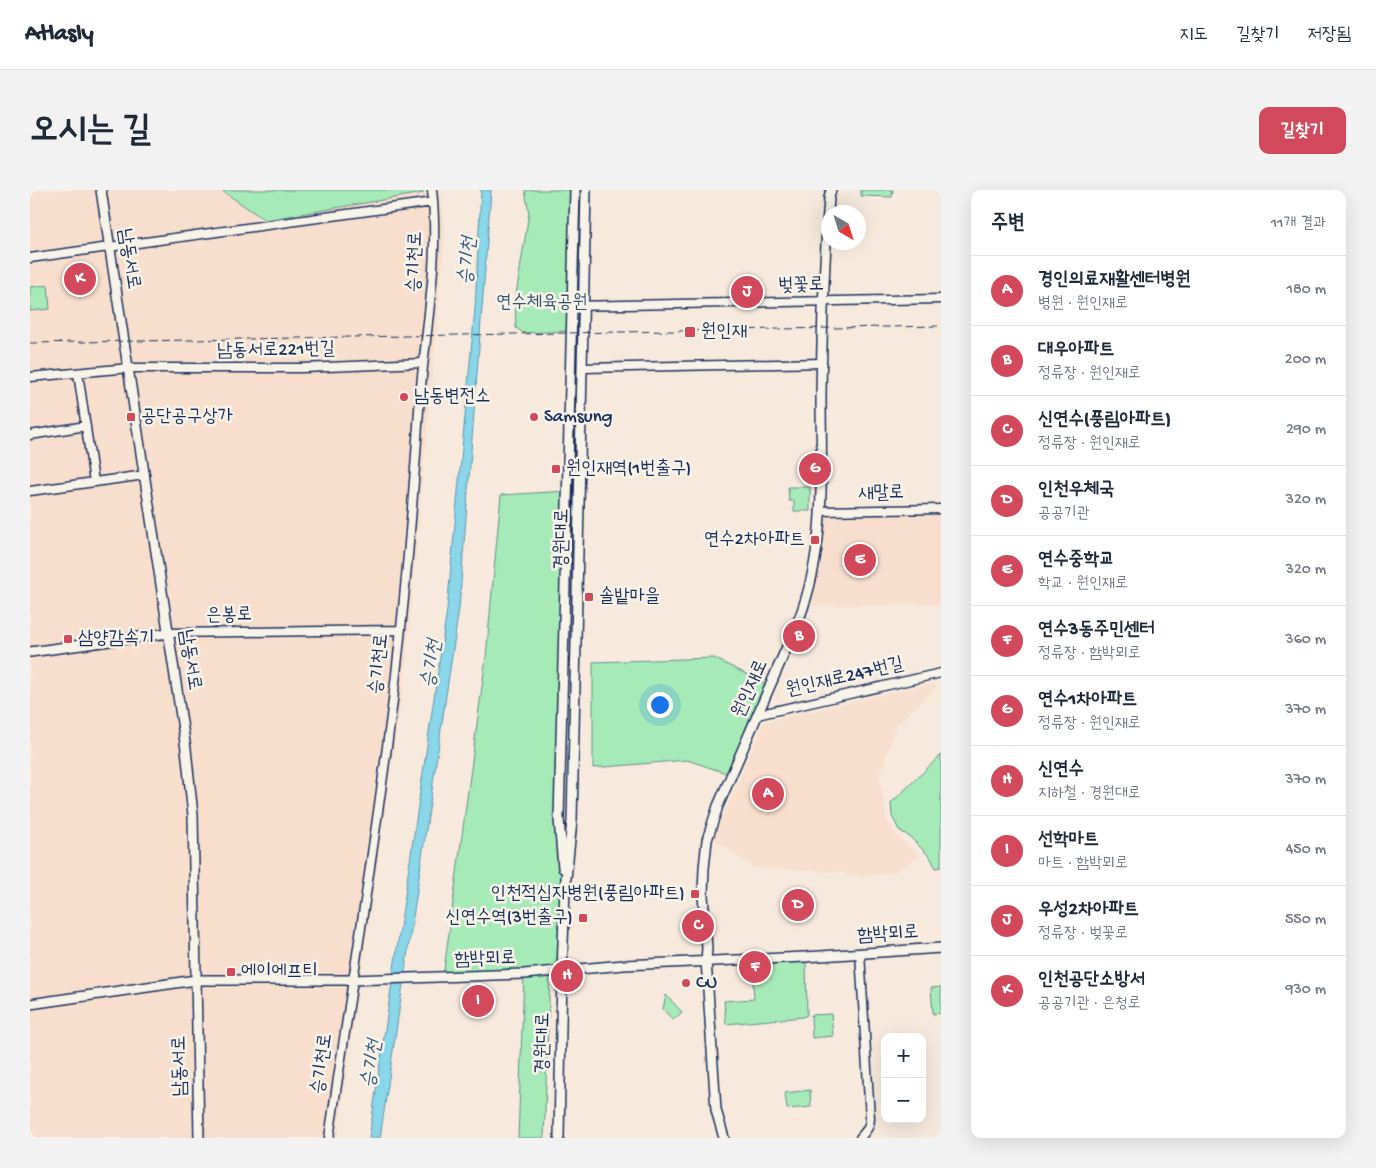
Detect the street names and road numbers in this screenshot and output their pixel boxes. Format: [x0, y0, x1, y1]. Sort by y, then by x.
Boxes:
street label: 남동서로 [112, 227, 144, 291]
street label: 승기천로 [403, 231, 429, 293]
street label: 벚꽃로 [778, 274, 824, 298]
street label: 남동서로221번길 [217, 338, 335, 364]
street label: 새말로 [858, 482, 904, 506]
street label: 경원대로 [551, 508, 575, 570]
street label: 은봉로 [206, 604, 252, 628]
street label: 남동서로 [173, 628, 205, 692]
street label: 승기천로 [365, 632, 395, 696]
street label: 원인재로247번길 [784, 653, 906, 703]
street label: 원인재로 [728, 656, 774, 722]
street label: 함박뫼로 [857, 921, 919, 949]
street label: 함박뫼로 [454, 947, 516, 973]
street label: 경원대로 [532, 1012, 556, 1074]
street label: 승기천로 [307, 1032, 339, 1096]
street label: 남동서로 [169, 1035, 193, 1097]

